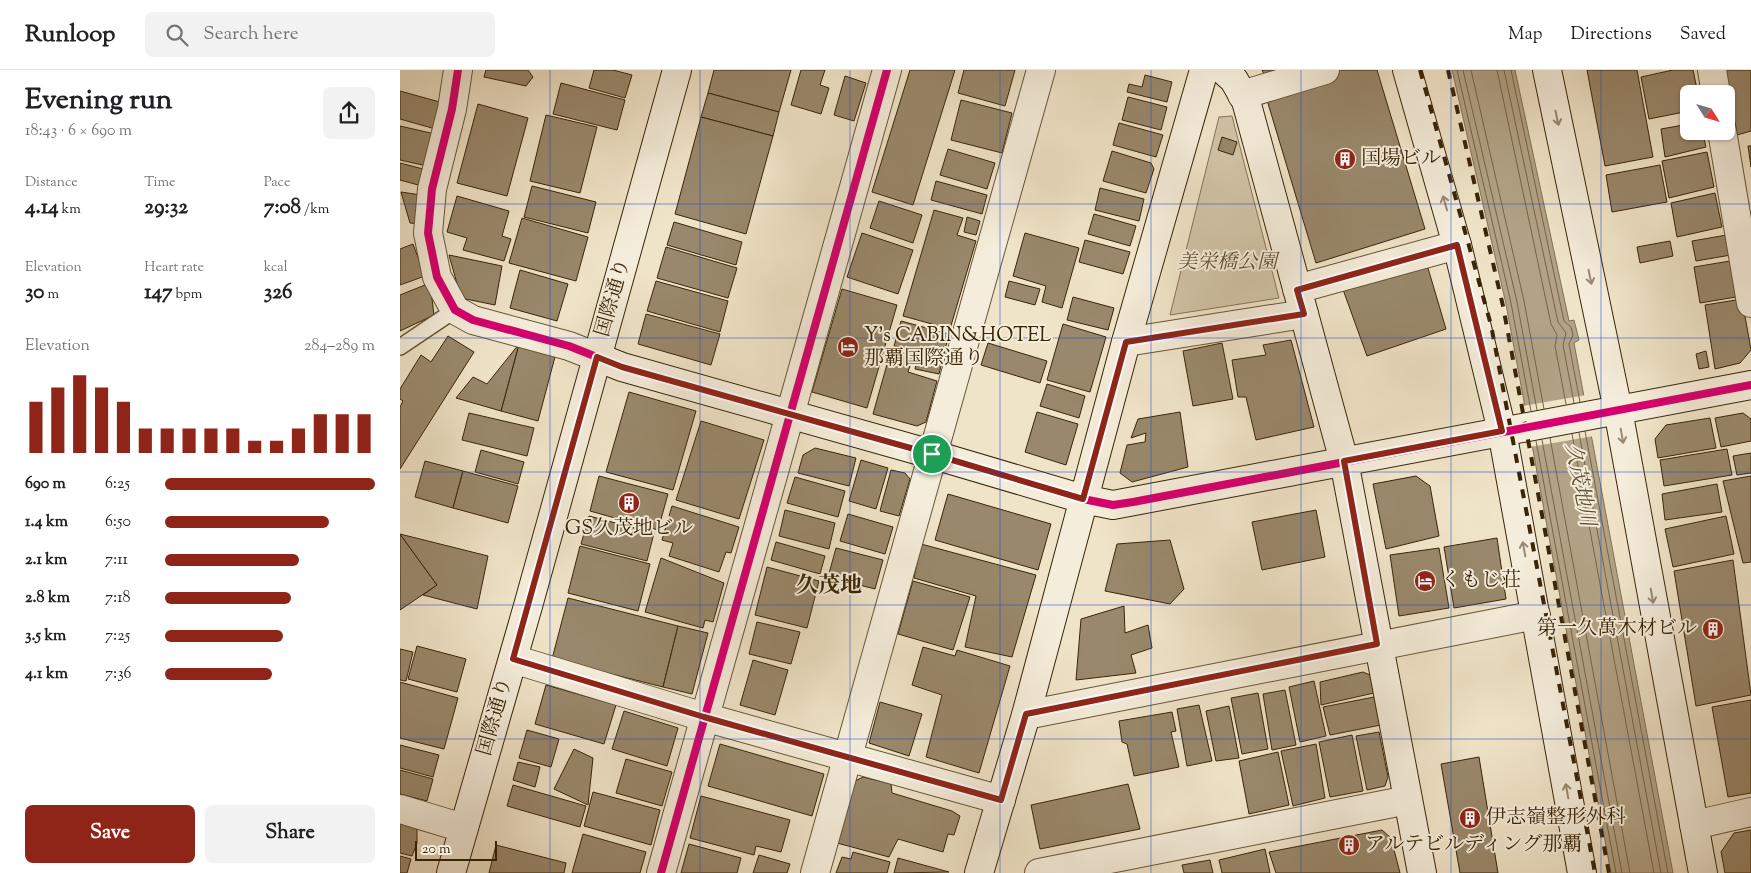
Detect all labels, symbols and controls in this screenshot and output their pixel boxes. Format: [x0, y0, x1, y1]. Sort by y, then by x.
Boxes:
search box [145, 12, 495, 57]
text: Runloop [25, 18, 115, 52]
icon: search [163, 21, 191, 49]
text: Search here [203, 21, 299, 48]
text: Map [1508, 22, 1543, 48]
text: Directions [1571, 22, 1652, 48]
text: Saved [1680, 22, 1726, 48]
text: Evening run [25, 81, 172, 121]
north arrow [1680, 85, 1735, 140]
map controls [1680, 85, 1735, 140]
button: share [323, 87, 375, 139]
one-way arrow [1553, 109, 1562, 125]
text: 18:43 · 6 × 690 m [25, 120, 132, 143]
place label: 国場ビル [1361, 145, 1441, 174]
building icon: 国場ビル [1333, 147, 1357, 171]
text: Distance [25, 173, 78, 193]
text: Time [144, 173, 175, 193]
text: Pace [264, 173, 290, 193]
text: 4.14 [25, 193, 59, 223]
text: 29:32 [144, 193, 188, 223]
text: 7:08 [264, 193, 301, 223]
one-way arrow [1440, 196, 1449, 212]
text: km [59, 200, 81, 220]
text: /km [301, 200, 329, 220]
park label: 美栄橋公園 [1177, 249, 1280, 278]
street label: 国際通り [589, 256, 639, 340]
text: Elevation [25, 258, 82, 278]
text: Heart rate [144, 258, 204, 278]
text: kcal [264, 258, 288, 278]
one-way arrow [1586, 268, 1595, 284]
text: 30 [25, 278, 44, 308]
text: 147 [144, 278, 173, 308]
text: 326 [264, 278, 292, 308]
text: m [44, 285, 59, 305]
text: bpm [173, 285, 202, 305]
place label: Y's CABIN&HOTEL 那覇国際通り [864, 322, 1051, 374]
text: Elevation [25, 335, 90, 358]
text: 284–289 m [304, 335, 375, 358]
hotel icon: Y's CABIN&HOTEL 那覇国際通り [836, 335, 860, 359]
one-way arrow [1618, 428, 1628, 444]
pin [911, 433, 953, 475]
icon: arrive [918, 440, 946, 468]
water label: 久茂地川 [1556, 441, 1602, 531]
text: 690 m [25, 473, 66, 496]
text: 6:25 [105, 473, 130, 496]
building icon: GS久茂地ビル [617, 491, 641, 515]
text: 1.4 km [25, 511, 68, 534]
text: 6:50 [105, 511, 131, 534]
place label: GS久茂地ビル [565, 515, 693, 544]
one-way arrow [1519, 542, 1529, 558]
text: 2.1 km [25, 549, 67, 572]
text: 7:11 [105, 549, 128, 572]
place label: くもじ荘 [1441, 567, 1521, 596]
hotel icon: くもじ荘 [1413, 569, 1437, 593]
district label: 久茂地 [796, 571, 862, 603]
text: 2.8 km [25, 587, 70, 610]
text: 7:18 [105, 587, 131, 610]
one-way arrow [1648, 587, 1657, 603]
place label: 第一久萬木材ビル [1537, 615, 1697, 644]
building icon: 第一久萬木材ビル [1701, 617, 1725, 641]
text: 3.5 km [25, 625, 66, 648]
text: 7:25 [105, 625, 130, 648]
text: 4.1 km [25, 663, 68, 686]
text: 7:36 [105, 663, 131, 686]
street label: 国際通り [471, 675, 521, 759]
one-way arrow [1562, 783, 1572, 799]
place label: 伊志嶺整形外科 [1486, 804, 1626, 833]
button: Save [25, 805, 195, 863]
button: Share [205, 805, 375, 863]
building icon: 伊志嶺整形外科 [1458, 806, 1482, 830]
place label: アルテビルディング那覇 [1365, 831, 1582, 860]
building icon: アルテビルディング那覇 [1337, 833, 1361, 857]
scale bar [415, 838, 498, 861]
text: 20 m [422, 840, 451, 860]

